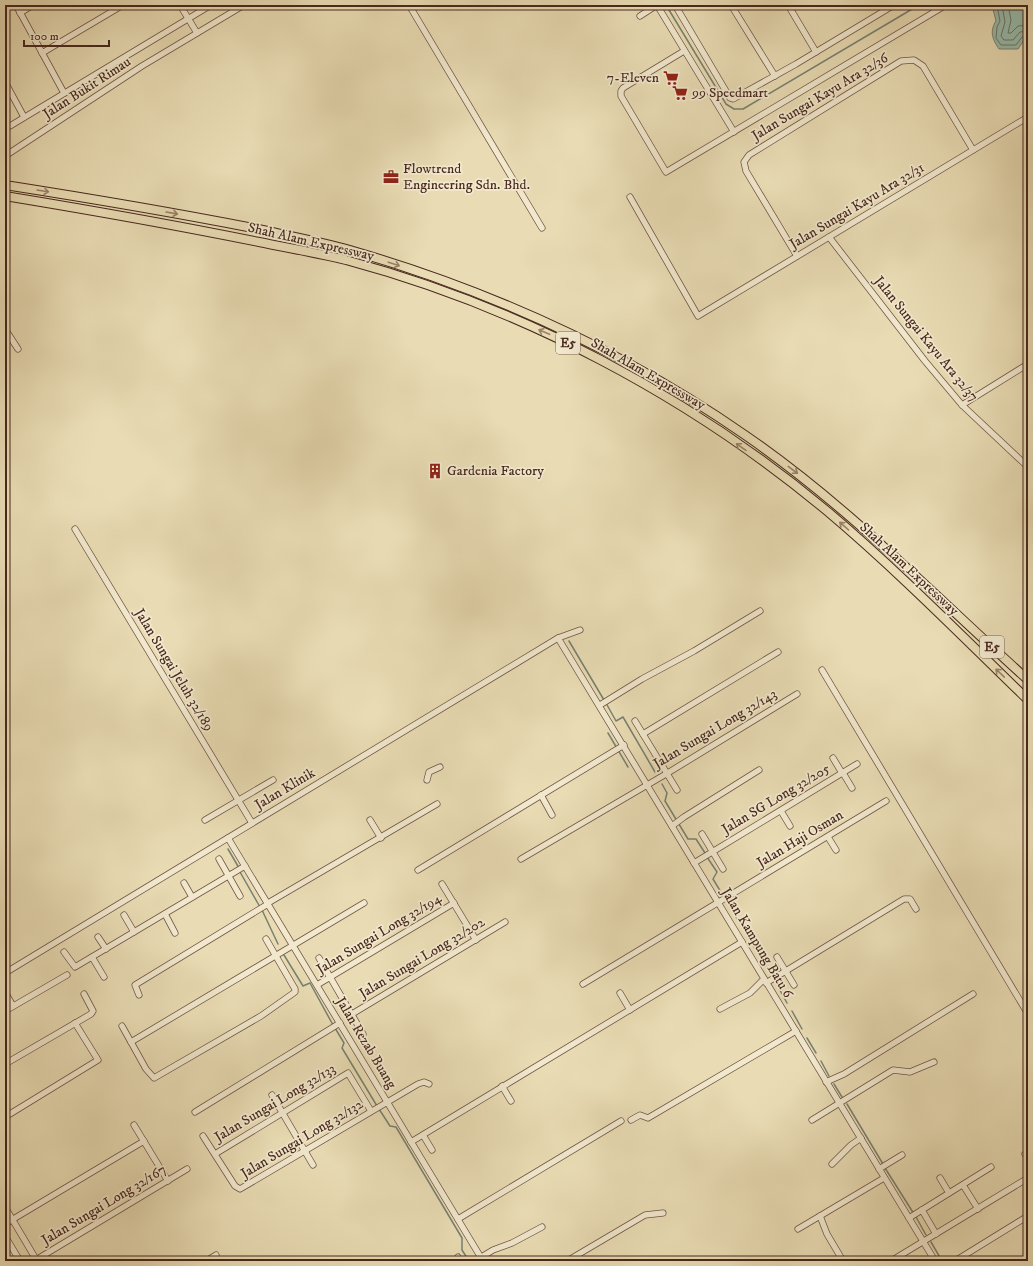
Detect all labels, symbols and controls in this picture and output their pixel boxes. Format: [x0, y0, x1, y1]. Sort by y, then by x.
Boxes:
scale bar [24, 22, 109, 48]
text: 100 m [30, 29, 59, 44]
street label: Jalan Sungai Kayu Ara 32/36 [747, 49, 892, 146]
street label: Jalan Bukit Rimau [38, 53, 135, 124]
place label: 7-Eleven [607, 69, 660, 87]
supermarket icon: 7-Eleven [662, 69, 680, 87]
supermarket icon: 99 Speedmart [671, 84, 689, 102]
place label: 99 Speedmart [691, 84, 769, 102]
street label: Jalan Sungai Kayu Ara 32/31 [785, 159, 928, 254]
place label: Flowtrend Engineering Sdn. Bhd. [403, 160, 530, 194]
office icon: Flowtrend Engineering Sdn. Bhd. [382, 168, 400, 186]
one-way arrow [37, 187, 50, 195]
one-way arrow [165, 209, 178, 217]
street label: Shah Alam Expressway [246, 219, 376, 265]
one-way arrow [387, 261, 400, 268]
street label: Jalan Sungai Kayu Ara 32/37 [869, 271, 982, 405]
one-way arrow [539, 328, 551, 336]
road number: E5 [556, 332, 580, 354]
street label: Shah Alam Expressway [588, 334, 709, 414]
one-way arrow [736, 443, 747, 451]
building icon: Gardenia Factory [426, 462, 444, 480]
place label: Gardenia Factory [447, 462, 544, 480]
one-way arrow [787, 466, 798, 475]
street label: Shah Alam Expressway [856, 518, 963, 620]
one-way arrow [839, 522, 849, 531]
street label: Jalan Sungai Jeluh 32/189 [129, 604, 218, 735]
road number: E5 [980, 636, 1004, 658]
one-way arrow [995, 668, 1005, 678]
street label: Jalan Sungai Long 32/143 [648, 685, 780, 774]
street label: Jalan SG Long 32/205 [717, 760, 833, 839]
street label: Jalan Klinik [250, 764, 318, 815]
street label: Jalan Haji Osman [752, 806, 847, 873]
street label: Jalan Kampung Batu 6 [716, 883, 797, 1002]
street label: Jalan Sungai Long 32/194 [312, 889, 446, 979]
street label: Jalan Sungai Long 32/202 [354, 913, 488, 1004]
street label: Jalan Rezab Buang [330, 992, 401, 1092]
street label: Jalan Sungai Long 32/133 [209, 1060, 339, 1147]
street label: Jalan Sungai Long 32/132 [236, 1095, 367, 1184]
street label: Jalan Sungai Long 32/167 [37, 1161, 170, 1250]

